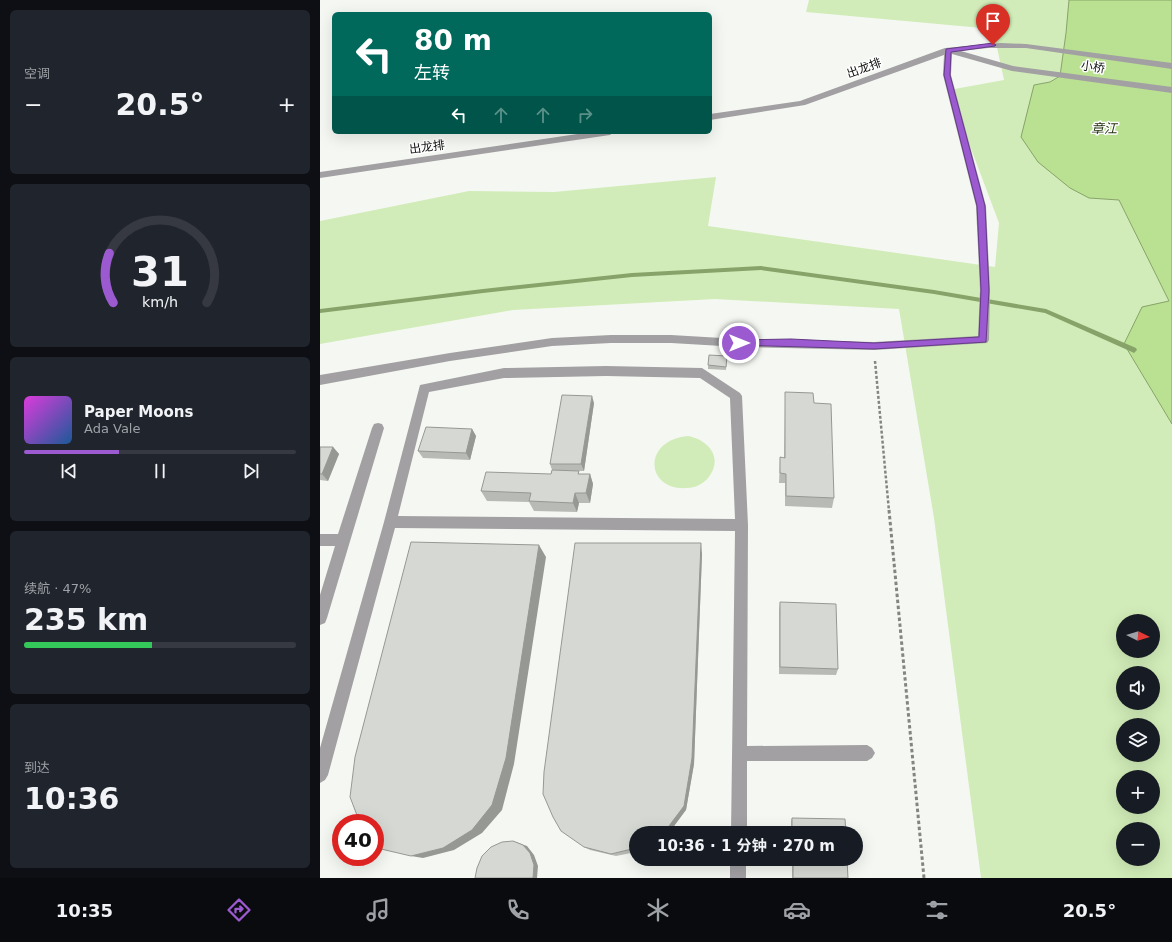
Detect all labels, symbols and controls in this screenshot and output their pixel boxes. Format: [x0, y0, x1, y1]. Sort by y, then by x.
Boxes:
pin [976, 4, 1010, 45]
icon: arrive [982, 10, 1004, 32]
text: 80 m [414, 24, 492, 57]
icon: left [348, 28, 400, 80]
street label: 出龙排 [845, 55, 883, 81]
street label: 小桥 [1080, 58, 1106, 76]
text: 左转 [414, 62, 450, 83]
text: 空调 [24, 66, 50, 81]
text: 20.5° [115, 87, 205, 122]
text: − [24, 92, 42, 117]
text: + [278, 92, 296, 117]
icon: left [448, 104, 470, 126]
icon: ahead [490, 104, 512, 126]
icon: ahead [532, 104, 554, 126]
icon: right [574, 104, 596, 126]
water label: 章江 [1091, 121, 1119, 136]
street label: 出龙排 [408, 138, 446, 156]
text: 31 [131, 247, 189, 296]
text: km/h [142, 294, 178, 310]
position arrow [718, 322, 760, 364]
text: Paper Moons [84, 403, 193, 421]
text: Ada Vale [84, 421, 140, 436]
icon: previous [58, 460, 80, 482]
icon: pause [149, 460, 171, 482]
icon: next [240, 460, 262, 482]
text: 续航 · 47% [24, 581, 91, 596]
text: 235 km [24, 602, 148, 637]
north arrow [1116, 614, 1160, 658]
map controls [1116, 614, 1160, 866]
button: sound [1116, 666, 1160, 710]
button: layers [1116, 718, 1160, 762]
text: 到达 [24, 760, 50, 775]
button: + [1116, 770, 1160, 814]
text: 10:36 [24, 781, 120, 816]
speed limit sign: 40 [332, 814, 384, 866]
button: − [1116, 822, 1160, 866]
text: 10:36 · 1 分钟 · 270 m [657, 837, 835, 855]
icon: directions [225, 896, 253, 924]
icon: music [364, 896, 392, 924]
icon: phone [504, 896, 532, 924]
icon: climate [644, 896, 672, 924]
icon: car [783, 896, 811, 924]
icon: filters [923, 896, 951, 924]
text: 10:35 [56, 900, 113, 921]
text: 20.5° [1063, 900, 1116, 921]

